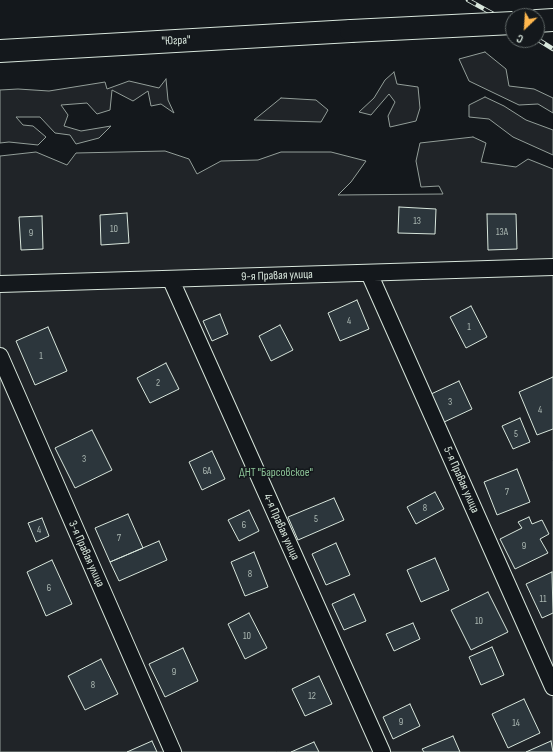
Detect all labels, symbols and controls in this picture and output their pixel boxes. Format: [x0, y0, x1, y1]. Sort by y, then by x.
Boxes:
north arrow [505, 8, 545, 48]
text: С [515, 31, 525, 46]
street label: "Югра" [161, 33, 191, 49]
house number: 13 [413, 215, 421, 227]
house number: 10 [110, 223, 118, 235]
house number: 13А [496, 226, 508, 238]
house number: 9 [29, 227, 33, 239]
street label: 9-я Правая улица [241, 268, 313, 284]
house number: 4 [347, 315, 351, 327]
house number: 1 [467, 321, 471, 333]
house number: 1 [39, 350, 43, 362]
house number: 2 [156, 377, 160, 389]
house number: 3 [448, 396, 452, 408]
house number: 4 [538, 404, 542, 416]
house number: 5 [514, 428, 518, 440]
street label: 5-я Правая улица [440, 445, 482, 515]
house number: 3 [82, 453, 86, 465]
house number: 6А [203, 465, 211, 477]
park label: ДНТ "Барсовское" [239, 466, 313, 480]
house number: 7 [505, 486, 509, 498]
street label: 4-я Правая улица [260, 491, 302, 563]
house number: 8 [423, 502, 427, 514]
house number: 5 [314, 513, 318, 525]
street label: 3-я Правая улица [65, 518, 107, 590]
house number: 6 [242, 519, 246, 531]
house number: 4 [37, 524, 41, 536]
house number: 7 [117, 532, 121, 544]
house number: 9 [522, 540, 526, 552]
house number: 8 [248, 568, 252, 580]
house number: 6 [47, 582, 51, 594]
house number: 11 [540, 593, 546, 605]
house number: 10 [475, 615, 483, 627]
house number: 10 [243, 630, 251, 642]
house number: 9 [172, 666, 176, 678]
house number: 8 [91, 679, 95, 691]
house number: 12 [308, 690, 316, 702]
house number: 9 [399, 716, 403, 728]
house number: 14 [512, 717, 520, 729]

